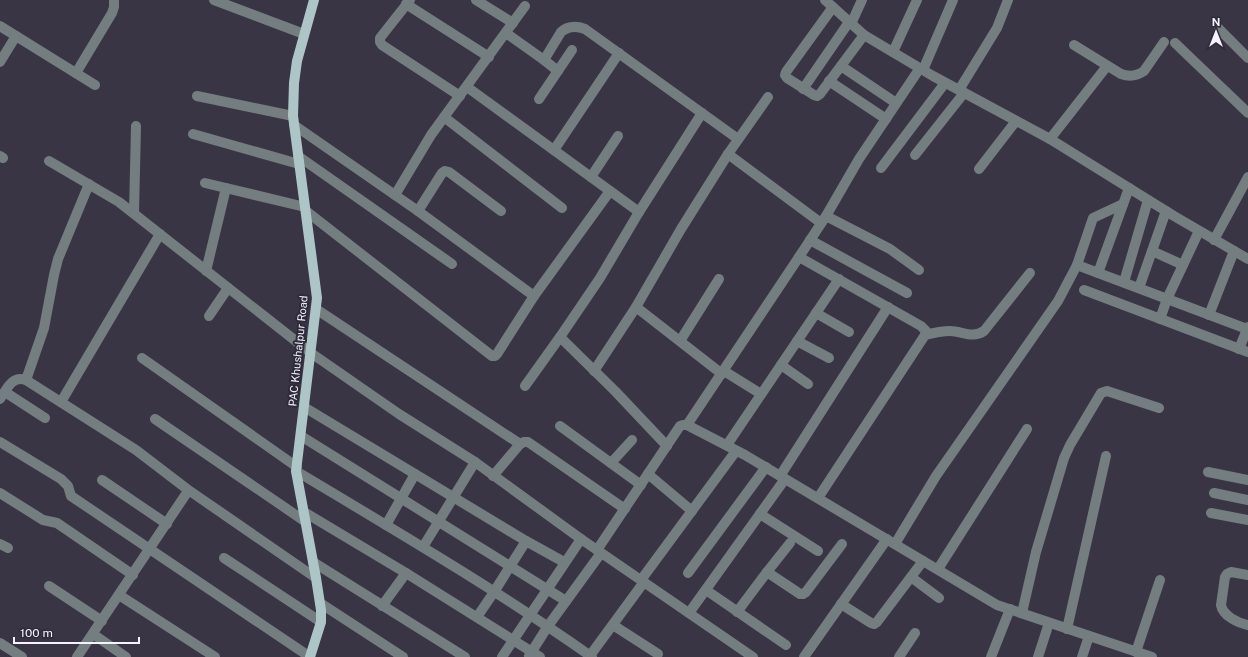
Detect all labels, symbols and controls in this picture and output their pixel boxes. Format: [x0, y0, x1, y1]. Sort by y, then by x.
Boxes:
north arrow [1196, 12, 1236, 52]
text: N [1212, 16, 1220, 28]
street label: PAC Khushalpur Road [286, 295, 310, 407]
scale bar [14, 619, 139, 645]
text: 100 m [20, 626, 53, 640]

